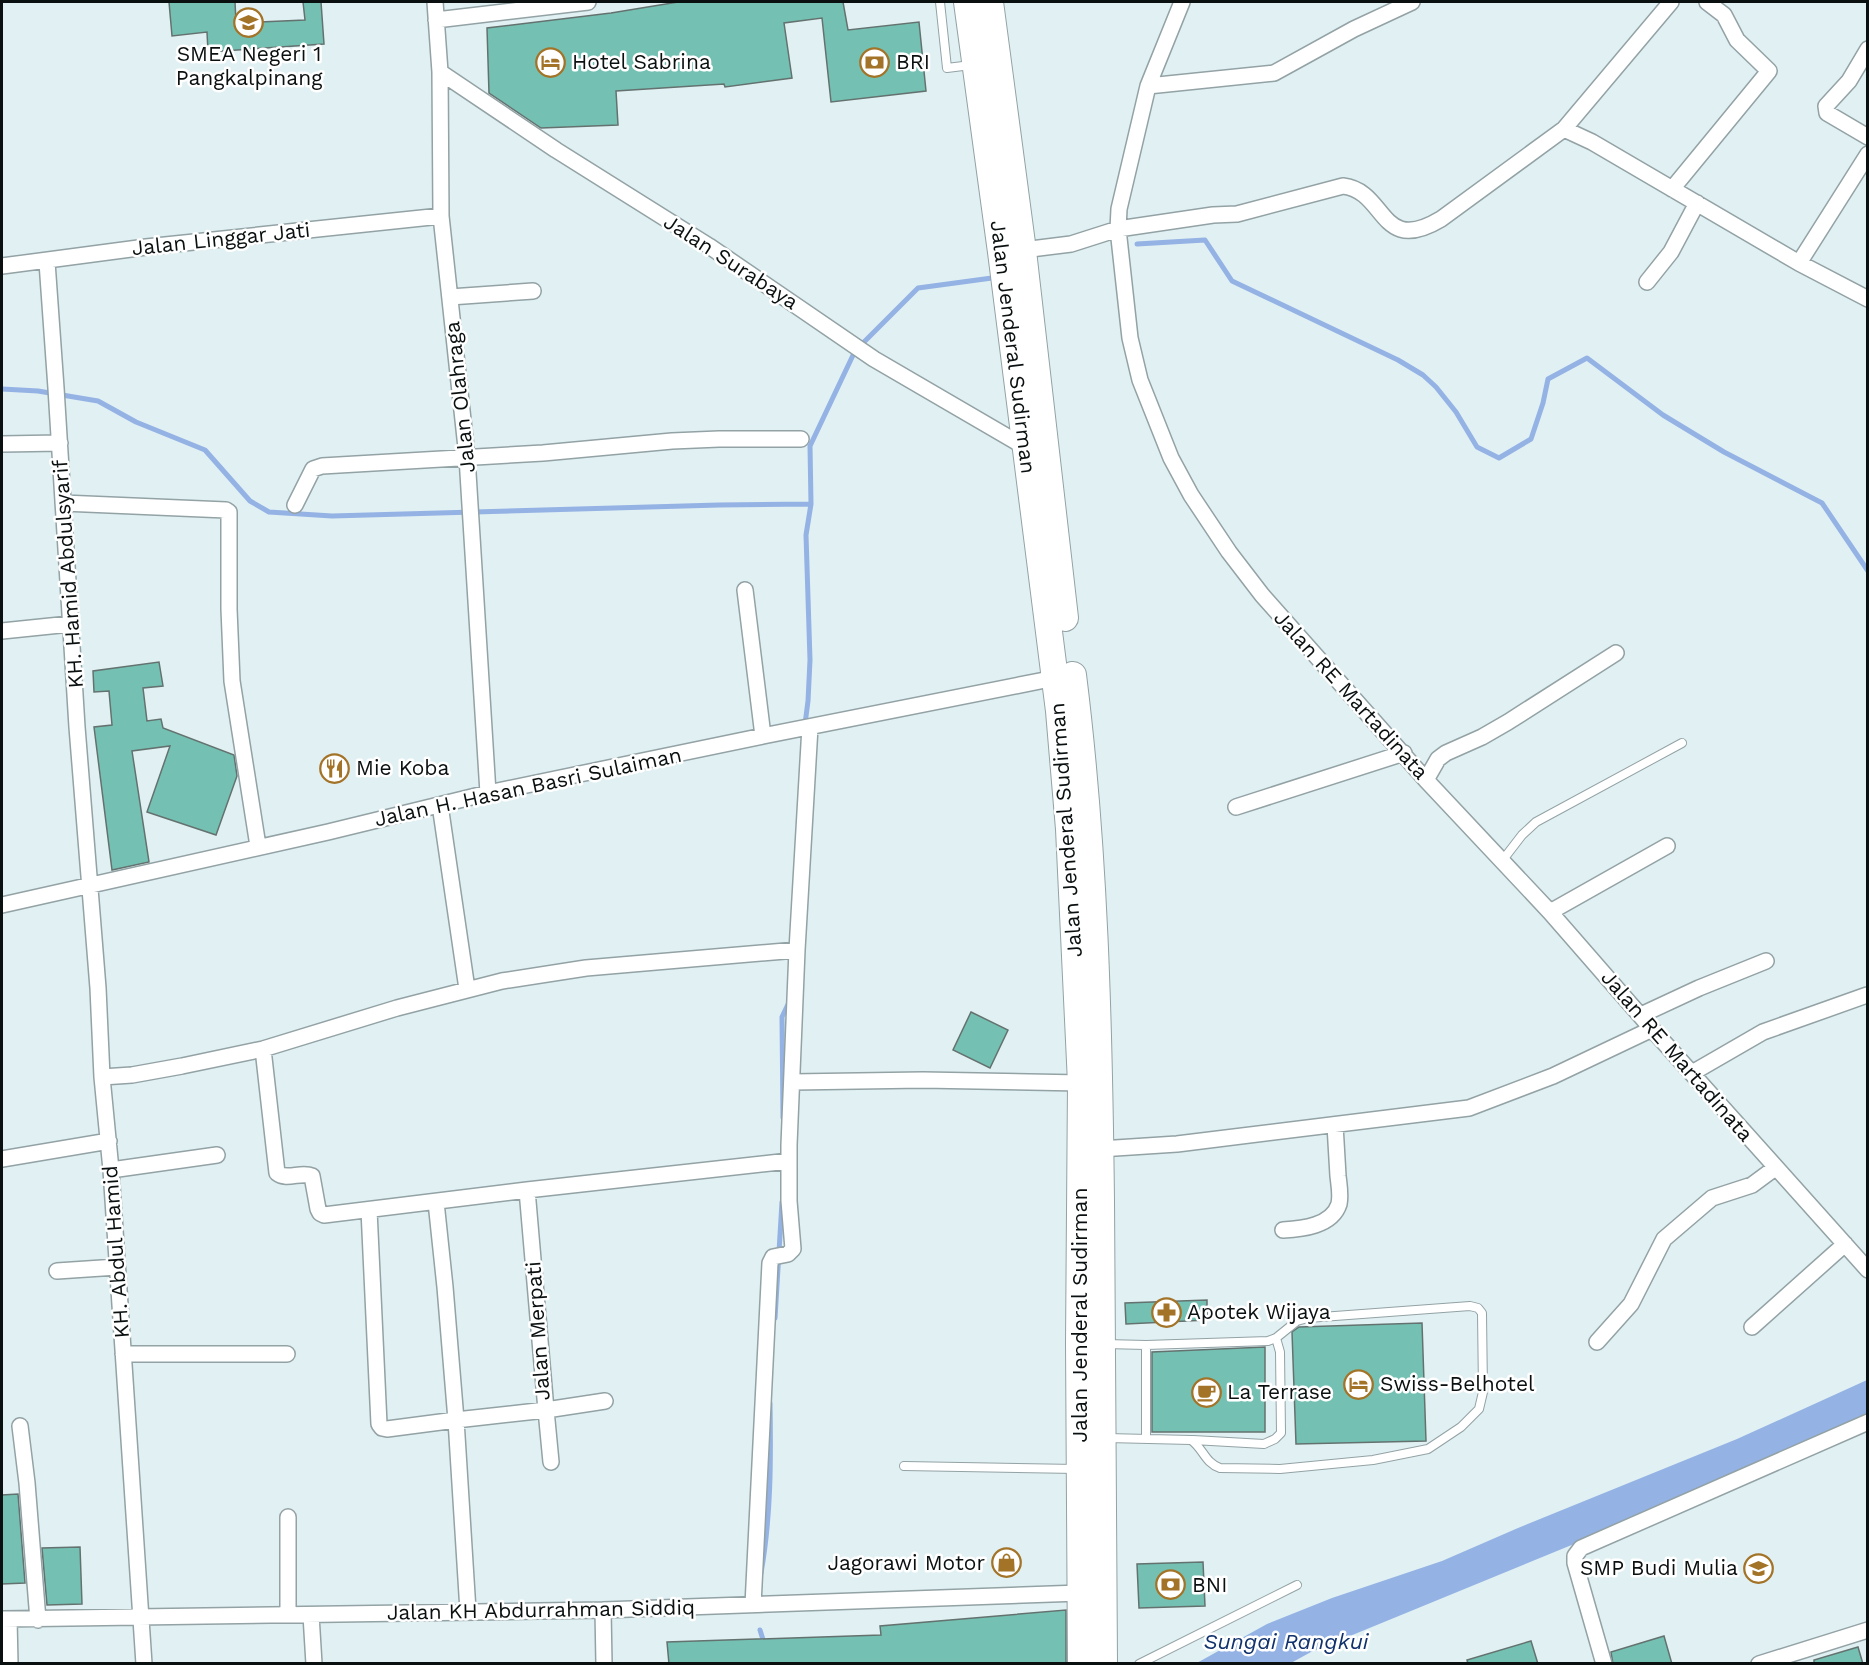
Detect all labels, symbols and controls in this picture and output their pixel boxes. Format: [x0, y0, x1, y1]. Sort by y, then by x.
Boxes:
school or university icon: SMEA Negeri 1 Pangkalpinang [233, 7, 265, 39]
place label: SMEA Negeri 1 Pangkalpinang [176, 41, 323, 90]
hotel icon: Hotel Sabrina [535, 46, 567, 78]
bank icon: BRI [859, 46, 891, 78]
place label: Hotel Sabrina [572, 49, 711, 74]
place label: BRI [896, 49, 930, 74]
street label: Jalan Surabaya [659, 209, 803, 314]
street label: Jalan Linggar Jati [130, 217, 311, 260]
street label: Jalan Jenderal Sudirman [986, 219, 1041, 475]
street label: Jalan Olahraga [439, 320, 480, 474]
street label: KH. Hamid Abdulsyarif [47, 459, 88, 689]
street label: Jalan RE Martadinata [1269, 605, 1434, 784]
street label: Jalan Jenderal Sudirman [1044, 702, 1087, 958]
street label: Jalan H. Hasan Basri Sulaiman [372, 742, 684, 831]
restaurant icon: Mie Koba [319, 752, 351, 784]
place label: Mie Koba [356, 755, 449, 780]
street label: Jalan RE Martadinata [1596, 965, 1759, 1146]
street label: KH. Abdul Hamid [97, 1165, 134, 1339]
street label: Jalan Jenderal Sudirman [1067, 1187, 1092, 1443]
street label: Jalan Merpati [520, 1261, 555, 1401]
pharmacy icon: Apotek Wijaya [1150, 1296, 1182, 1328]
place label: Apotek Wijaya [1187, 1299, 1331, 1324]
hotel icon: Swiss-Belhotel [1343, 1368, 1375, 1400]
place label: Swiss-Belhotel [1380, 1371, 1535, 1396]
cafe icon: La Terrase [1190, 1376, 1222, 1408]
place label: La Terrase [1227, 1379, 1332, 1404]
shop icon: Jagorawi Motor [990, 1547, 1022, 1579]
place label: Jagorawi Motor [827, 1550, 985, 1575]
school or university icon: SMP Budi Mulia [1743, 1552, 1775, 1584]
place label: SMP Budi Mulia [1580, 1555, 1738, 1580]
bank icon: BNI [1155, 1569, 1187, 1601]
place label: BNI [1192, 1572, 1227, 1597]
street label: Jalan KH Abdurrahman Siddiq [387, 1594, 695, 1625]
water label: Sungai Rangkui [1203, 1629, 1370, 1654]

